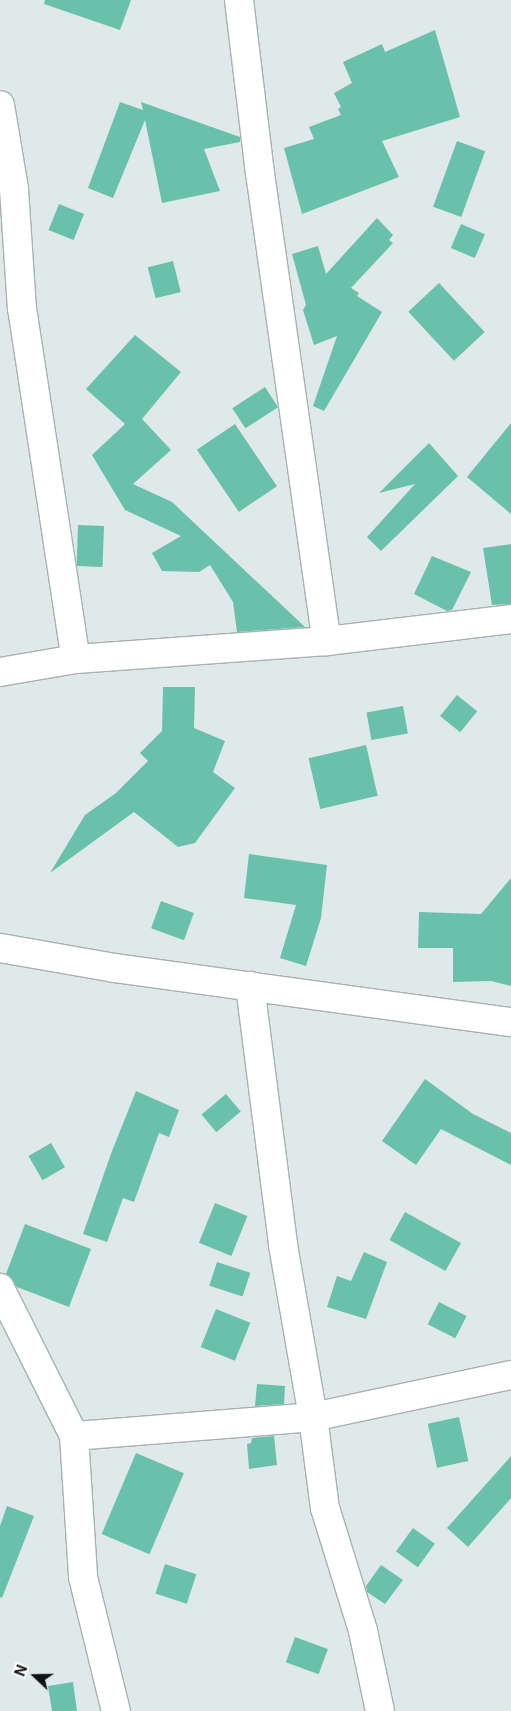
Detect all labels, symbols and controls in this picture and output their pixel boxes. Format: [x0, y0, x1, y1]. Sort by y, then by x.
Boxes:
north arrow [10, 1651, 60, 1701]
text: N [11, 1662, 30, 1678]

